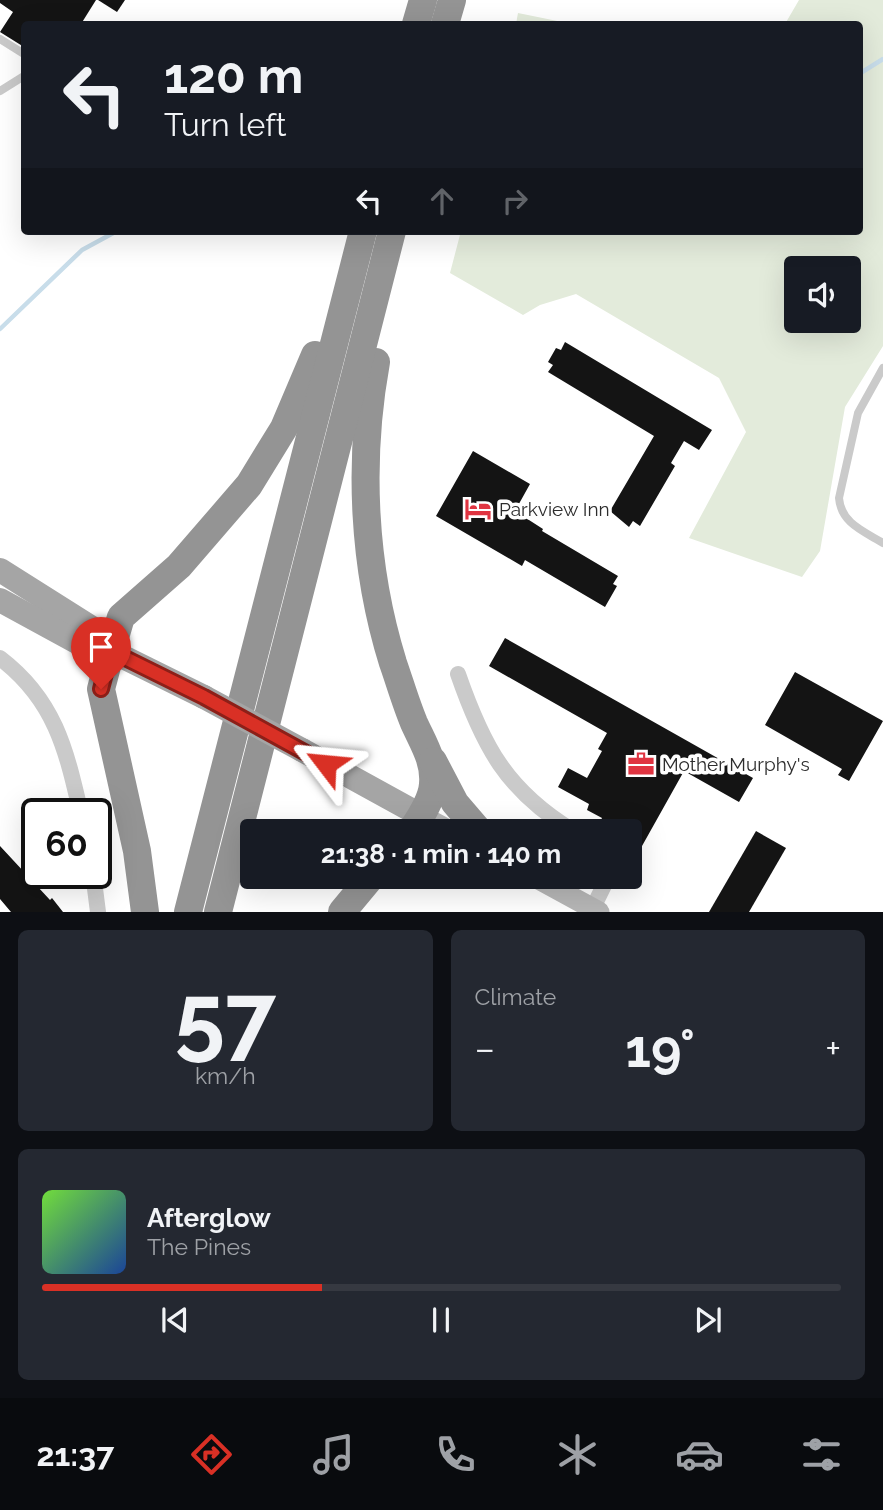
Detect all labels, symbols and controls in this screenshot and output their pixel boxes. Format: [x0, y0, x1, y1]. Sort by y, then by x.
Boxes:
text: 120 m [164, 47, 303, 104]
icon: left [49, 49, 140, 140]
text: Turn left [164, 106, 286, 143]
icon: left [350, 182, 388, 220]
icon: ahead [423, 182, 461, 220]
icon: right [496, 182, 534, 220]
map controls [784, 256, 861, 333]
button: sound [784, 256, 861, 333]
hotel icon: Parkview Inn [463, 494, 493, 524]
place label: Parkview Inn [499, 498, 610, 520]
pin [71, 617, 131, 689]
icon: arrive [82, 628, 120, 666]
position arrow [289, 727, 363, 801]
office icon: Mother Murphy's [626, 749, 656, 779]
place label: Mother Murphy's [662, 753, 810, 775]
speed limit sign: 60 [21, 798, 112, 889]
text: 21:38 · 1 min · 140 m [321, 839, 561, 869]
text: 57 [175, 963, 276, 1070]
text: Climate [475, 983, 556, 1010]
text: 19° [625, 1018, 695, 1079]
text: − [475, 1026, 495, 1071]
text: + [825, 1026, 841, 1071]
text: km/h [195, 1062, 256, 1089]
text: Afterglow [147, 1203, 271, 1233]
text: The Pines [147, 1233, 251, 1260]
icon: previous [156, 1301, 194, 1339]
icon: pause [422, 1301, 460, 1339]
icon: next [689, 1301, 727, 1339]
icon: directions [187, 1430, 236, 1479]
icon: music [309, 1430, 358, 1479]
icon: phone [431, 1430, 480, 1479]
icon: climate [553, 1430, 602, 1479]
icon: car [675, 1430, 724, 1479]
icon: filters [797, 1430, 846, 1479]
text: 21:37 [37, 1436, 114, 1473]

